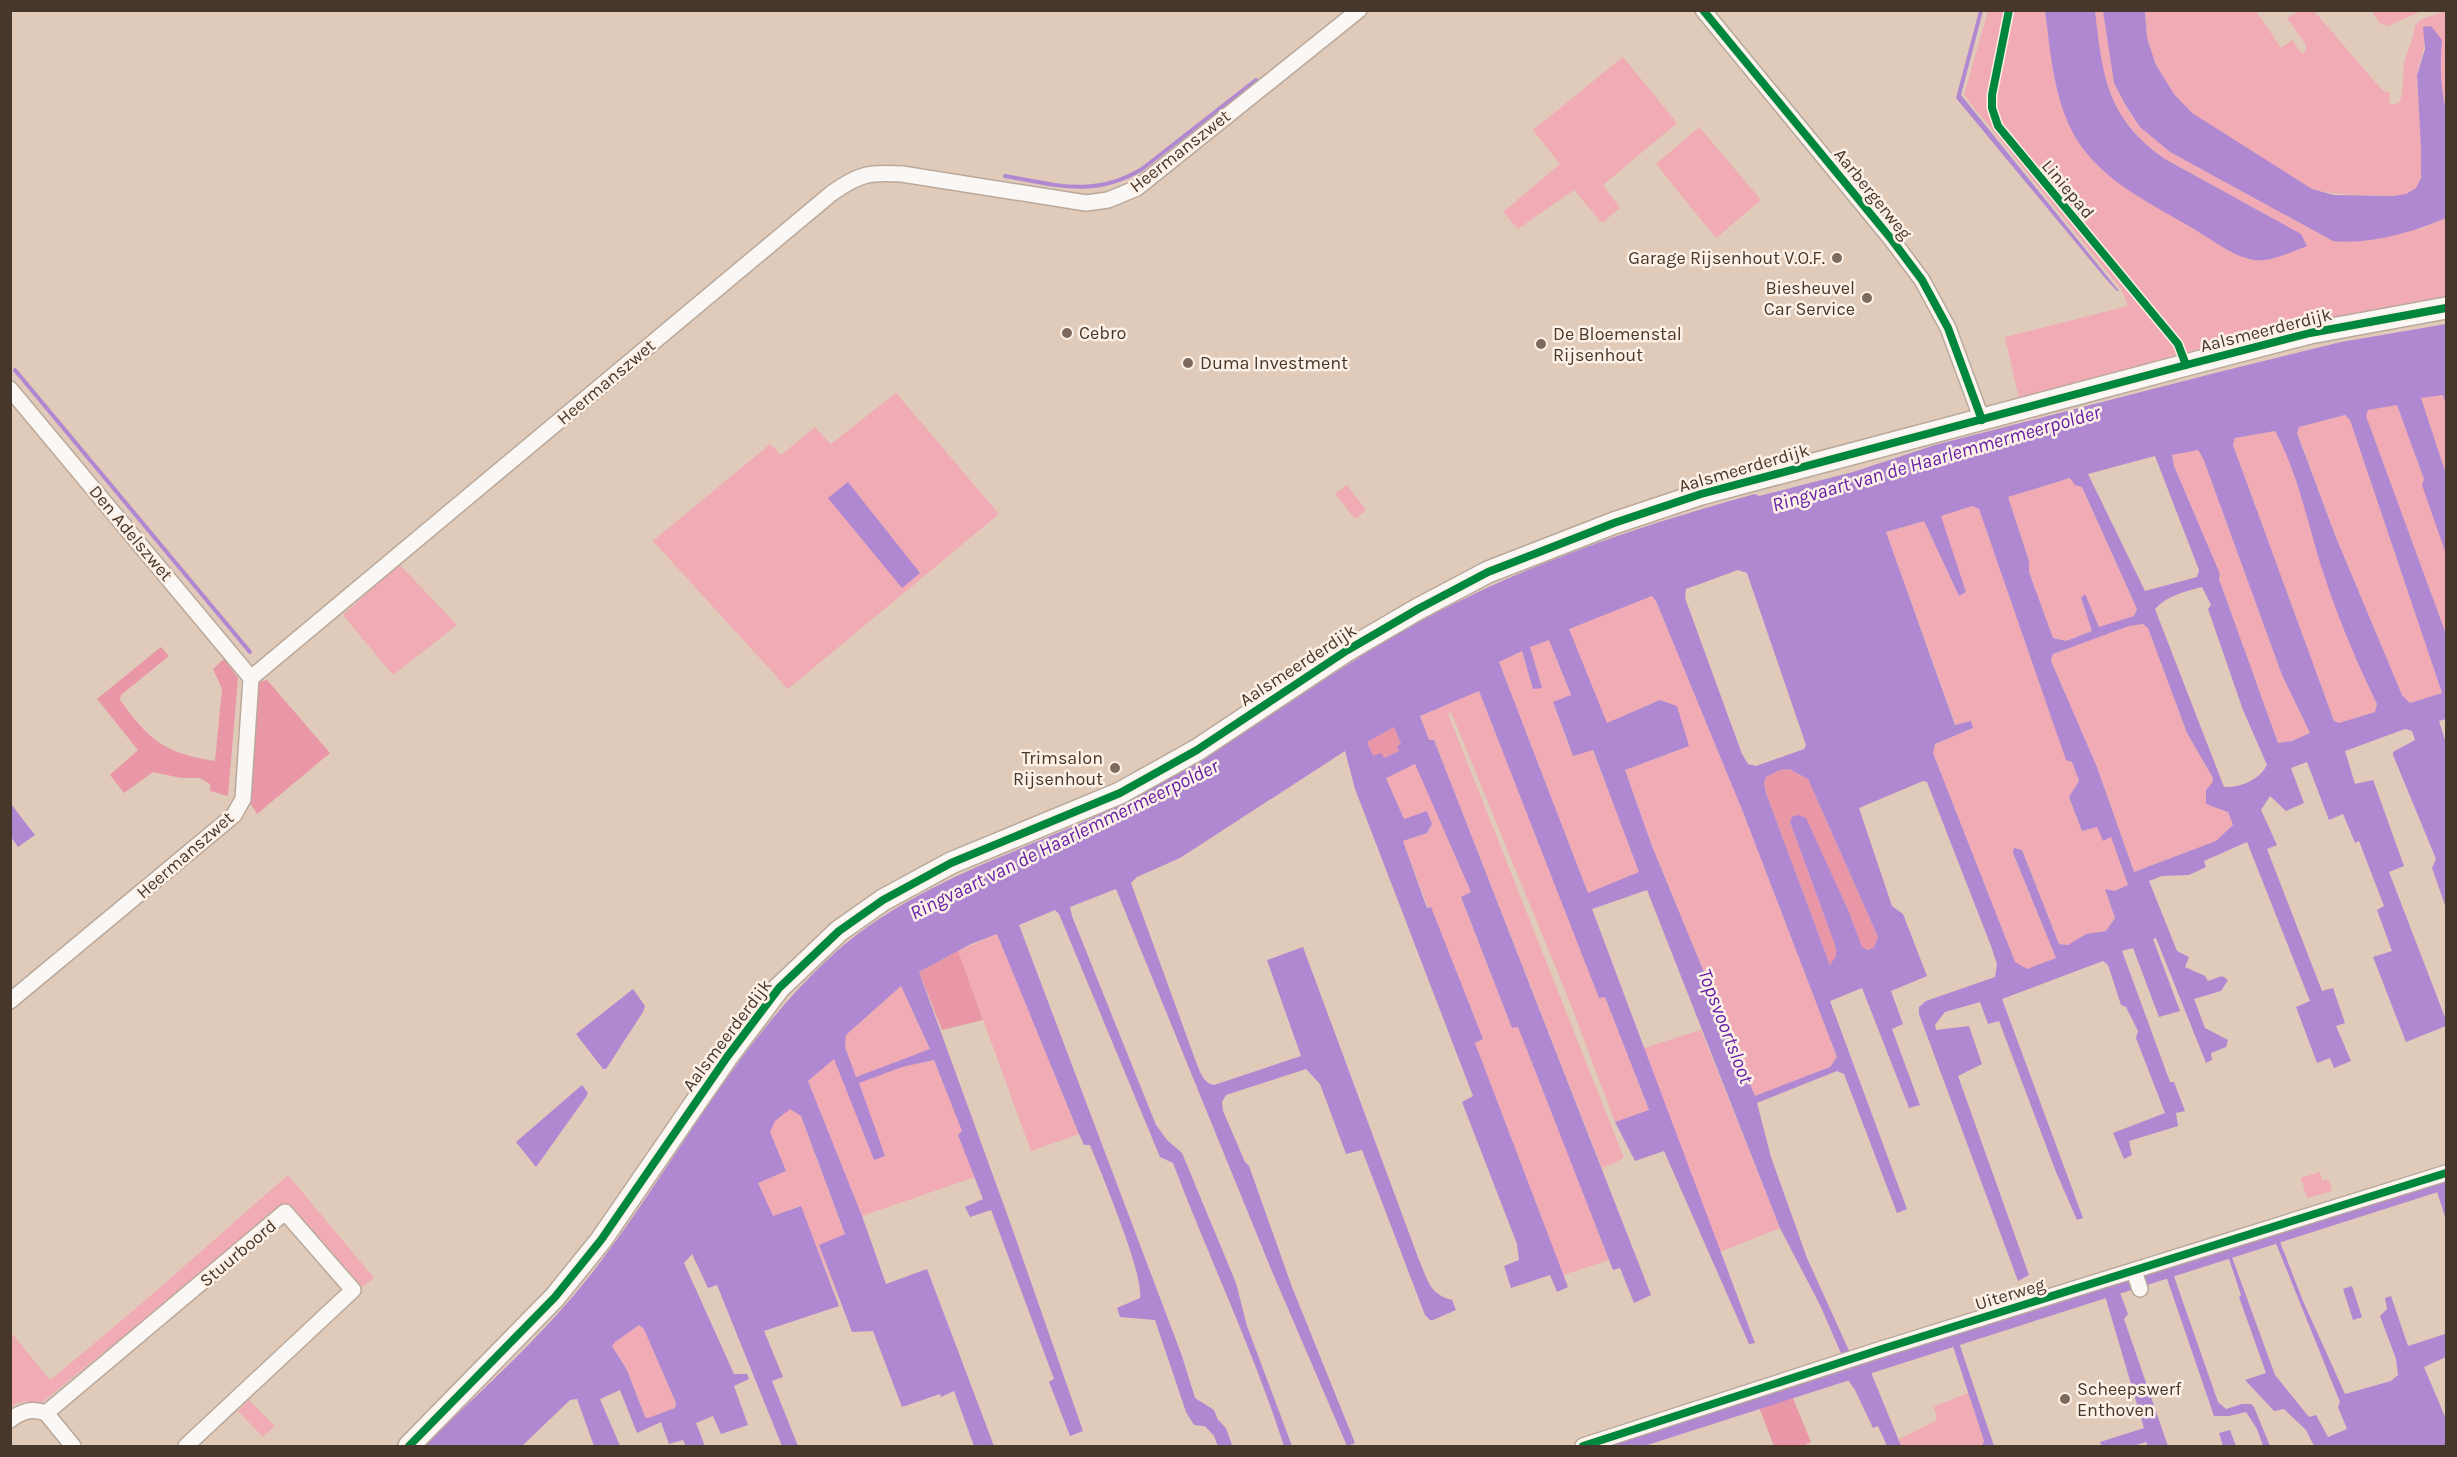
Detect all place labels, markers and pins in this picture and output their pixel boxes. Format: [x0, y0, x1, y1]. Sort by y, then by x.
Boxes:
place label: Garage Rijsenhout V.O.F. [1628, 247, 1825, 269]
marker: Garage Rijsenhout V.O.F. [1830, 251, 1844, 265]
place label: Biesheuvel Car Service [1764, 277, 1855, 320]
marker: Biesheuvel Car Service [1860, 291, 1874, 305]
place label: Cebro [1079, 322, 1126, 344]
place label: De Bloemenstal Rijsenhout [1553, 323, 1682, 366]
marker: Cebro [1060, 326, 1074, 340]
marker: De Bloemenstal Rijsenhout [1534, 337, 1548, 351]
place label: Duma Investment [1200, 352, 1348, 374]
marker: Duma Investment [1181, 356, 1195, 370]
place label: Trimsalon Rijsenhout [1013, 747, 1103, 790]
marker: Trimsalon Rijsenhout [1108, 761, 1122, 775]
place label: Scheepswerf Enthoven [2077, 1378, 2182, 1421]
marker: Scheepswerf Enthoven [2058, 1392, 2072, 1406]

